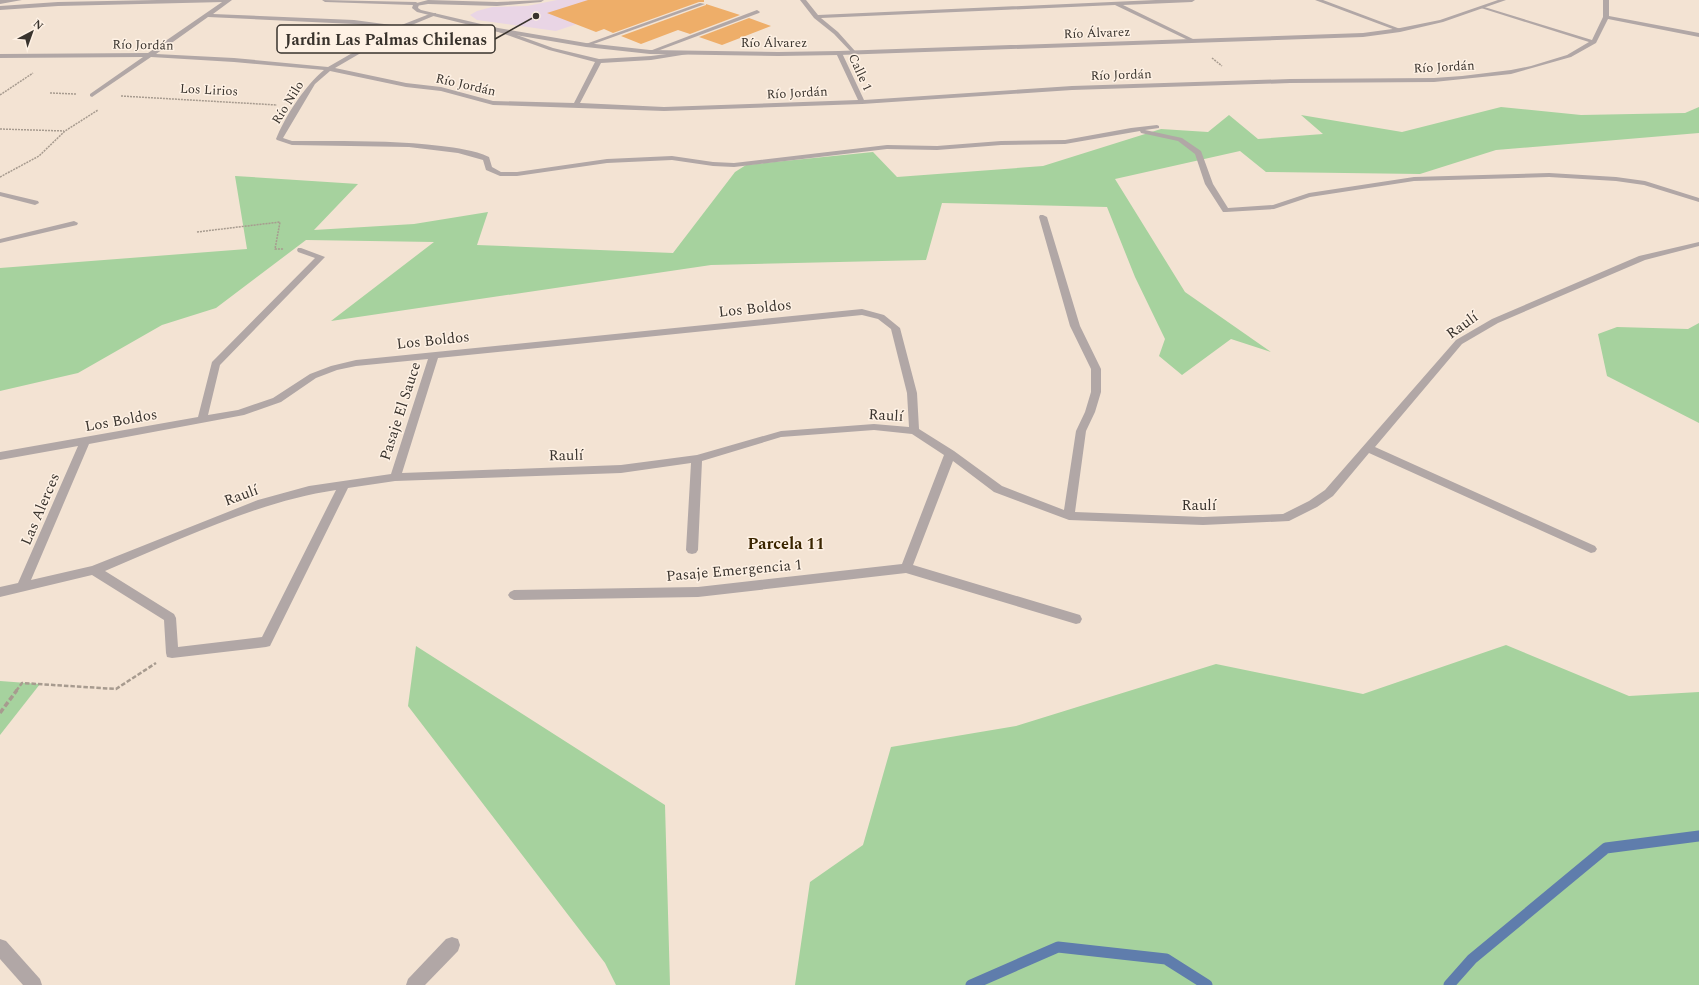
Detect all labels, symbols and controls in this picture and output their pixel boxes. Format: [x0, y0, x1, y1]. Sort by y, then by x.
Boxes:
north arrow [12, 12, 52, 52]
text: N [29, 15, 47, 34]
street label: Río Álvarez [1063, 22, 1131, 44]
callout: Jardin Las Palmas Chilenas [277, 25, 495, 53]
text: Jardin Las Palmas Chilenas [285, 28, 487, 52]
street label: Río Álvarez [741, 33, 807, 53]
street label: Río Jordán [112, 34, 174, 56]
street label: Calle 1 [843, 50, 877, 95]
street label: Río Jordán [1413, 55, 1476, 79]
street label: Río Jordán [1090, 64, 1152, 86]
street label: Río Jordán [434, 68, 498, 102]
street label: Río Nilo [267, 77, 309, 128]
street label: Los Lirios [179, 78, 239, 102]
street label: Río Jordán [766, 81, 829, 105]
street label: Los Boldos [717, 293, 793, 324]
street label: Raulí [1441, 305, 1484, 345]
street label: Los Boldos [395, 325, 471, 356]
street label: Pasaje El Sauce [374, 359, 427, 463]
street label: Los Boldos [83, 403, 159, 438]
street label: Raulí [868, 403, 905, 428]
street label: Raulí [548, 444, 585, 467]
street label: Las Alerces [15, 469, 66, 549]
street label: Raulí [221, 478, 263, 512]
street label: Raulí [1182, 494, 1218, 517]
district label: Parcela 11 [748, 532, 824, 556]
street label: Pasaje Emergencia 1 [665, 553, 803, 588]

